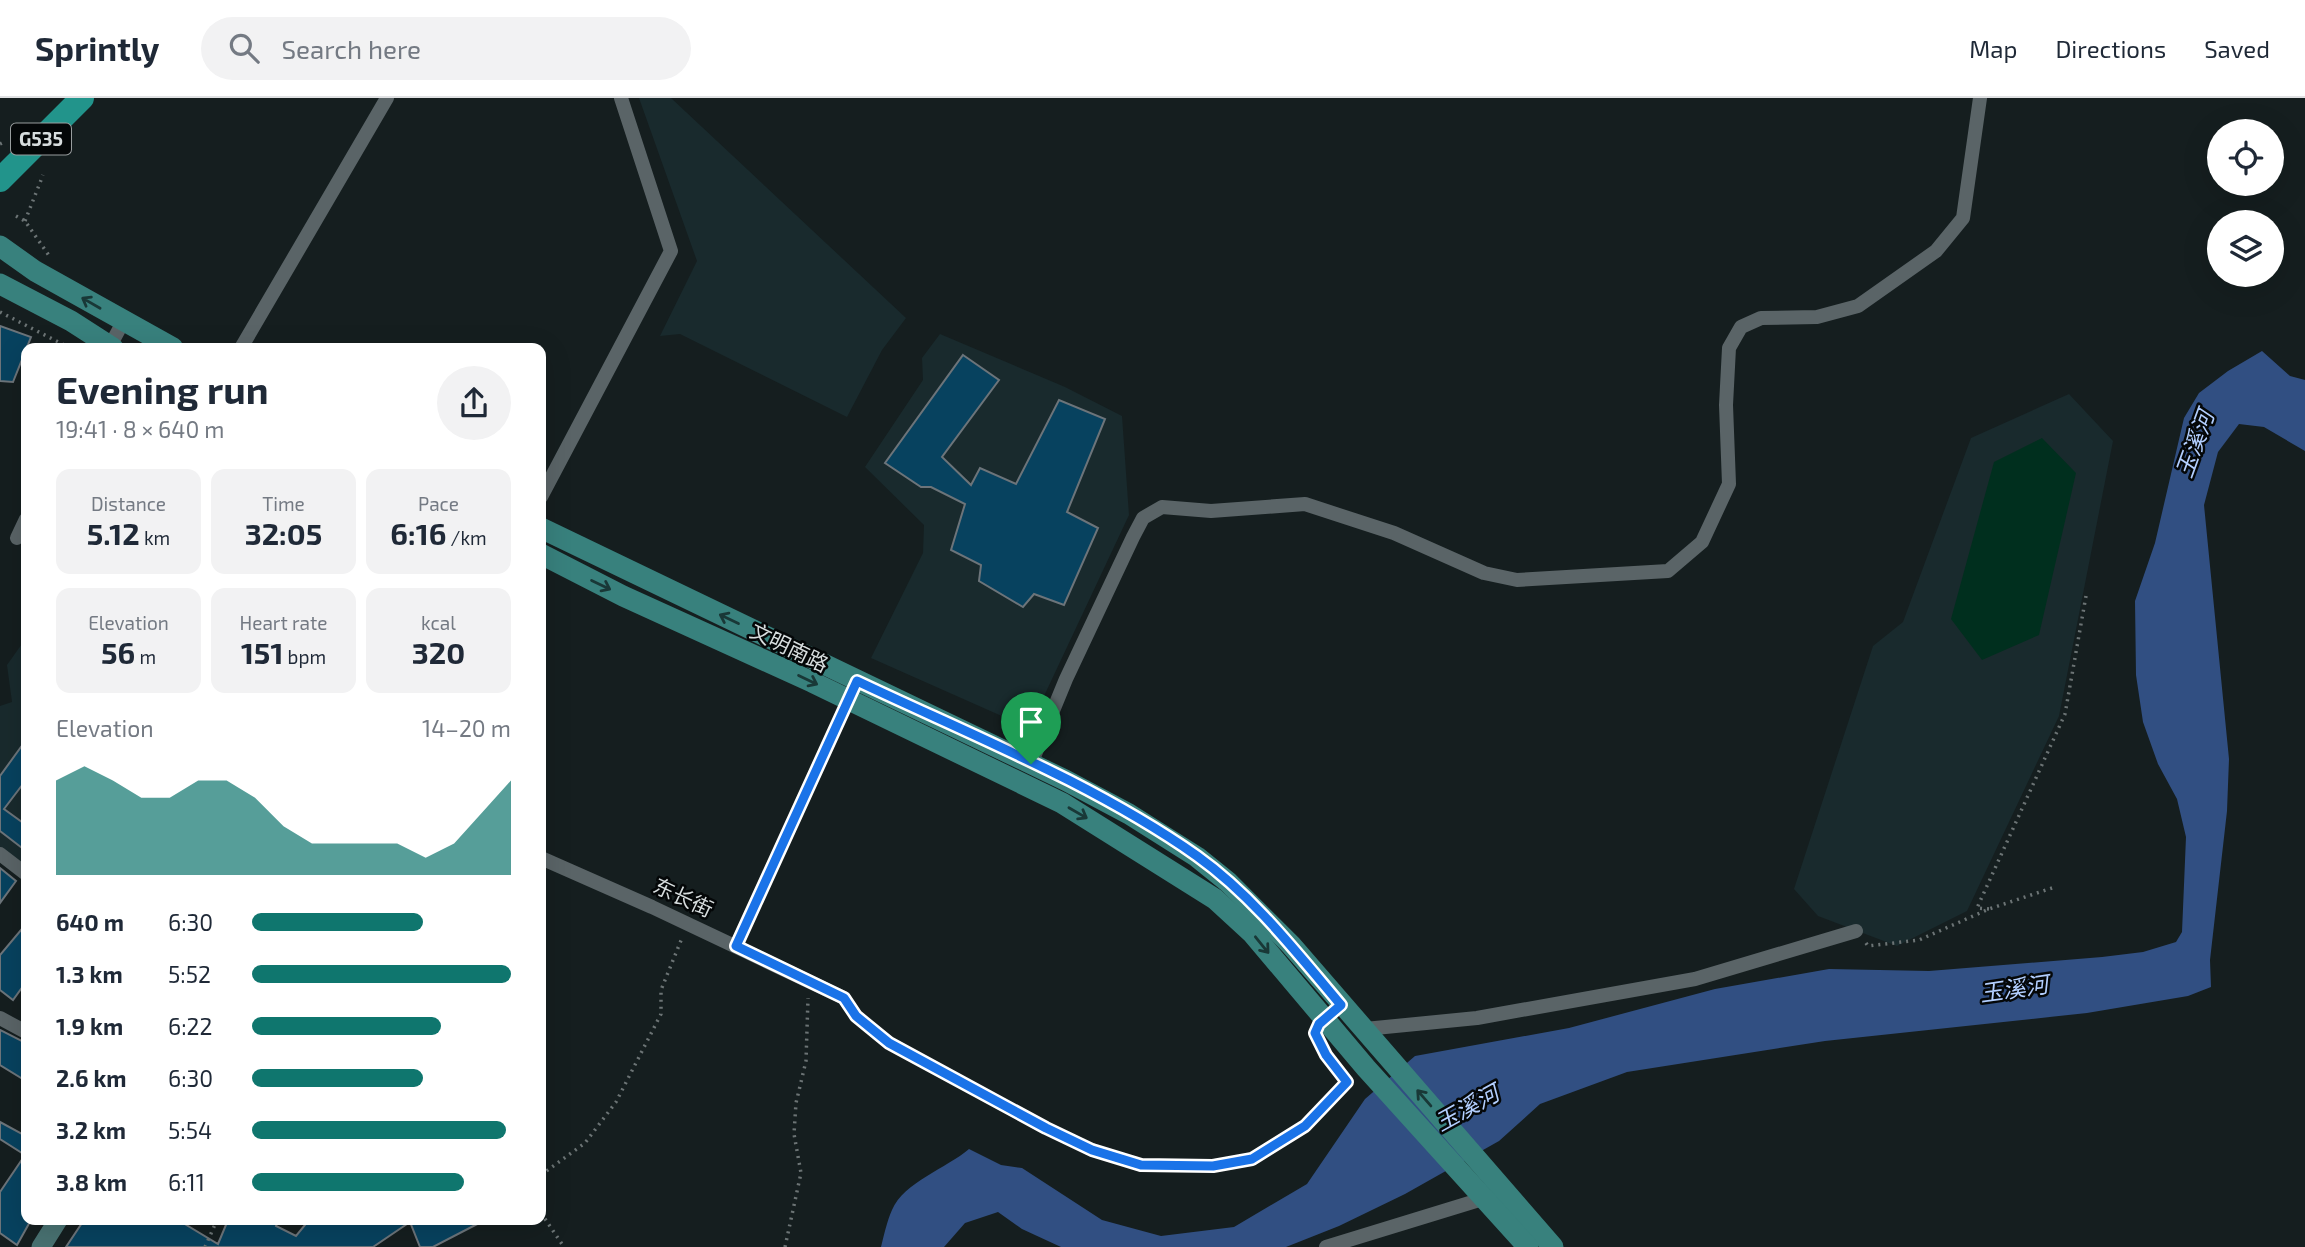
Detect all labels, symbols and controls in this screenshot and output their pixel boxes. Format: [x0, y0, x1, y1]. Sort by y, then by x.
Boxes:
search box [201, 17, 691, 80]
text: Sprintly [35, 28, 159, 68]
icon: search [225, 29, 263, 67]
text: Search here [281, 33, 421, 64]
text: Map [1969, 34, 2017, 63]
text: Directions [2055, 34, 2166, 63]
text: Saved [2204, 34, 2270, 63]
map controls [2207, 119, 2284, 287]
button: locate [2207, 119, 2284, 196]
road number: G535 [11, 123, 71, 154]
button: layers [2207, 210, 2284, 287]
one-way arrow [82, 296, 102, 310]
text: Evening run [56, 366, 269, 412]
button: share [437, 366, 511, 440]
water label: 玉溪河 [2169, 403, 2220, 481]
text: 19:41 · 8 × 640 m [56, 415, 225, 443]
text: Distance [91, 492, 166, 515]
text: Time [262, 492, 305, 515]
text: Pace [418, 492, 459, 515]
text: 5.12 [87, 515, 140, 551]
text: 32:05 [245, 515, 322, 551]
text: 6:16 [390, 515, 446, 551]
text: km [140, 526, 170, 549]
text: /km [446, 526, 487, 549]
one-way arrow [590, 579, 611, 593]
text: Elevation [88, 611, 169, 634]
text: Heart rate [240, 611, 327, 634]
text: kcal [421, 611, 456, 634]
one-way arrow [719, 612, 740, 626]
street label: 文明南路 [746, 617, 833, 676]
text: 56 [101, 634, 135, 670]
text: 151 [241, 634, 283, 670]
text: 320 [412, 634, 465, 670]
text: m [135, 645, 156, 668]
text: bpm [283, 645, 326, 668]
one-way arrow [797, 674, 818, 687]
pin [1001, 692, 1061, 764]
icon: arrive [1012, 703, 1050, 741]
text: Elevation [56, 714, 154, 742]
text: 14–20 m [422, 714, 511, 742]
one-way arrow [1068, 806, 1088, 820]
street label: 东长街 [650, 872, 717, 921]
text: 640 m [56, 908, 124, 936]
text: 6:30 [168, 908, 213, 936]
one-way arrow [1254, 935, 1270, 953]
text: 1.3 km [56, 960, 123, 988]
text: 5:52 [168, 960, 211, 988]
water label: 玉溪河 [1978, 969, 2054, 1007]
text: 1.9 km [56, 1012, 123, 1040]
text: 6:22 [168, 1012, 212, 1040]
text: 2.6 km [56, 1064, 127, 1092]
text: 6:30 [168, 1064, 213, 1092]
water label: 玉溪河 [1430, 1076, 1507, 1136]
one-way arrow [1416, 1089, 1432, 1107]
text: 3.2 km [56, 1116, 126, 1144]
text: 5:54 [168, 1116, 212, 1144]
text: 3.8 km [56, 1168, 127, 1196]
text: 6:11 [168, 1168, 205, 1196]

